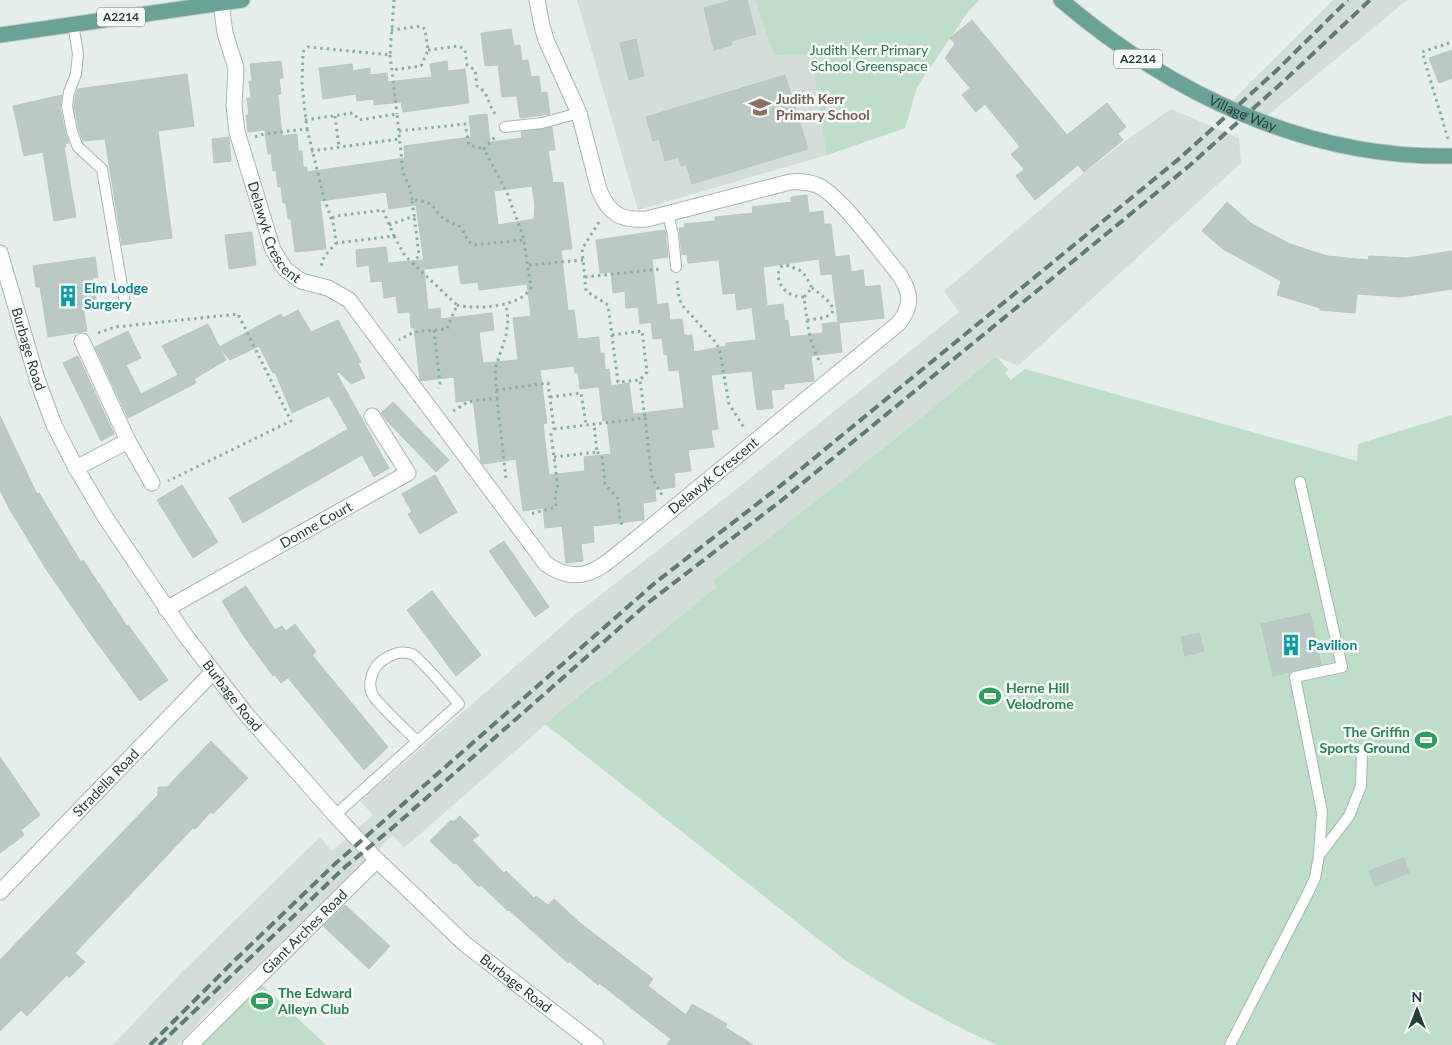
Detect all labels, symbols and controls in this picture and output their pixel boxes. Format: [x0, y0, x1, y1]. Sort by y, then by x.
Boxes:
road number: A2214 [97, 8, 145, 26]
park label: Judith Kerr Primary School Greenspace [810, 41, 929, 74]
road number: A2214 [1114, 50, 1162, 68]
place label: Judith Kerr Primary School [776, 90, 870, 123]
street label: Village Way [1206, 91, 1280, 135]
school or university icon: Judith Kerr Primary School [747, 94, 773, 120]
street label: Delawyk Crescent [245, 179, 305, 286]
place label: Elm Lodge Surgery [84, 279, 149, 312]
building icon: Elm Lodge Surgery [55, 283, 81, 309]
street label: Burbage Road [8, 305, 49, 393]
street label: Delawyk Crescent [664, 433, 761, 517]
street label: Donne Court [277, 497, 355, 551]
building icon: Pavilion [1278, 632, 1304, 658]
place label: Pavilion [1308, 636, 1357, 653]
street label: Burbage Road [199, 656, 266, 734]
place label: Herne Hill Velodrome [1005, 679, 1074, 712]
sports icon: Herne Hill Velodrome [977, 683, 1003, 709]
place label: The Griffin Sports Ground [1320, 723, 1410, 756]
sports icon: The Griffin Sports Ground [1413, 727, 1439, 753]
street label: Stradella Road [69, 745, 142, 820]
street label: Giant Arches Road [258, 886, 350, 977]
street label: Burbage Road [477, 950, 555, 1016]
place label: The Edward Alleyn Club [277, 984, 352, 1017]
north arrow [1392, 985, 1442, 1035]
sports icon: The Edward Alleyn Club [249, 988, 275, 1014]
text: N [1412, 988, 1422, 1005]

